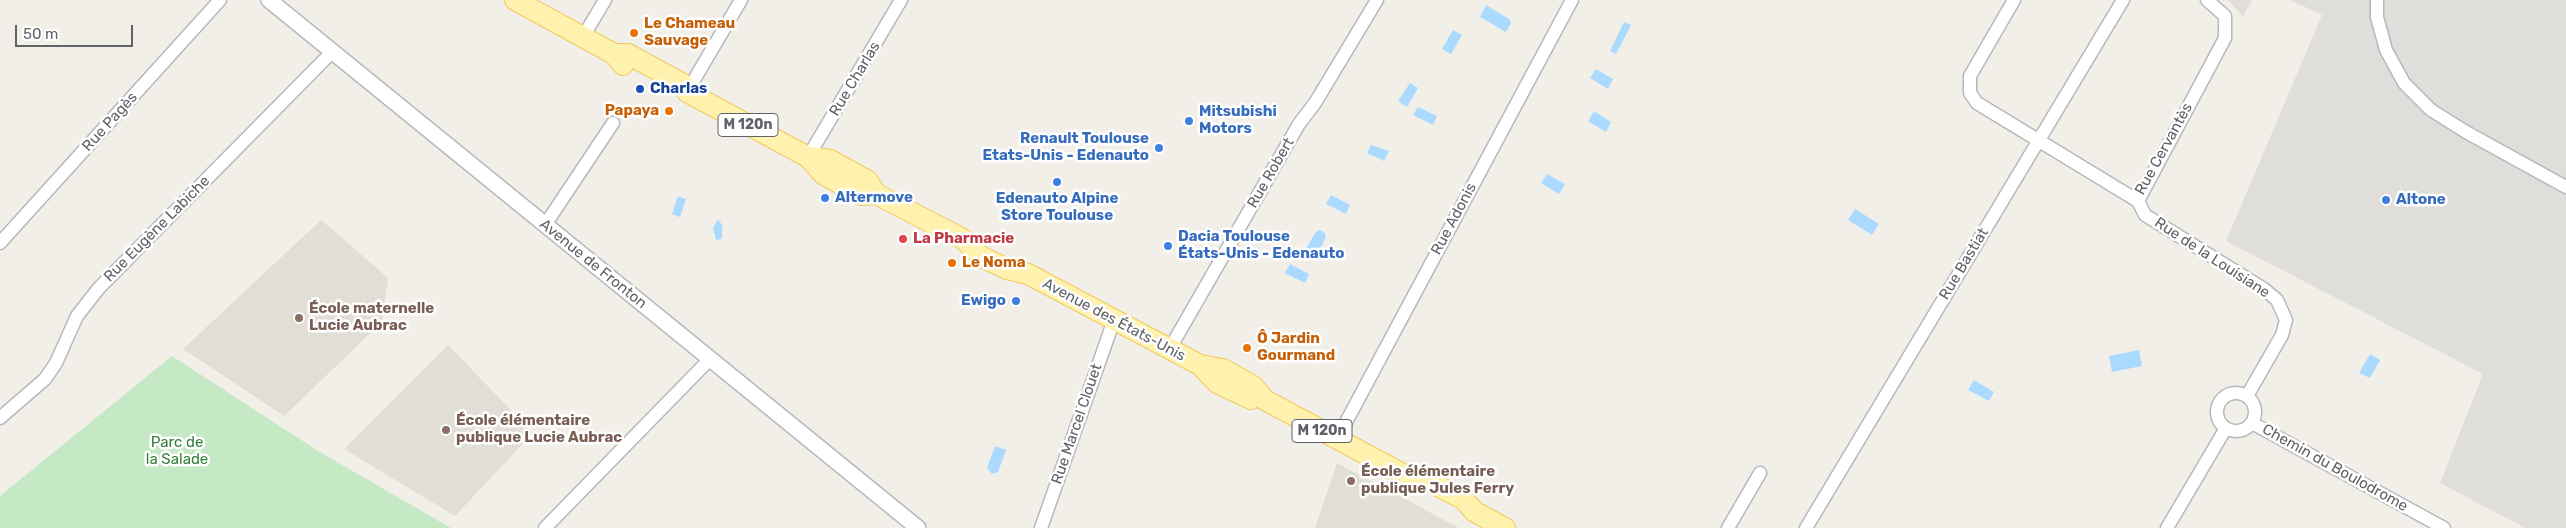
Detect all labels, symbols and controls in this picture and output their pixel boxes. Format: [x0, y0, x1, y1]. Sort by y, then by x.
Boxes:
scale bar [18, 15, 135, 47]
place label: Le Chameau Sauvage [644, 15, 735, 50]
text: 50 m [23, 25, 58, 43]
marker: Le Chameau Sauvage [628, 27, 640, 39]
street label: Rue Charlas [826, 39, 884, 119]
place label: Charlas [650, 80, 707, 98]
marker: Charlas [634, 83, 646, 95]
street label: Rue Pagès [79, 89, 141, 155]
street label: Rue Cervantès [2131, 100, 2197, 198]
place label: Papaya [605, 102, 659, 120]
place label: Mitsubishi Motors [1199, 103, 1277, 138]
marker: Papaya [663, 105, 675, 117]
road number: M 120n [718, 114, 778, 136]
marker: Mitsubishi Motors [1183, 115, 1195, 127]
place label: Renault Toulouse Etats-Unis - Edenauto [983, 130, 1149, 165]
street label: Rue Robert [1244, 135, 1298, 211]
marker: Renault Toulouse Etats-Unis - Edenauto [1153, 142, 1165, 154]
street label: Rue Eugène Labiche [100, 172, 214, 286]
marker: Edenauto Alpine Store Toulouse [1051, 176, 1063, 188]
street label: Rue Adonis [1428, 180, 1480, 258]
place label: Altermove [835, 189, 913, 207]
place label: Edenauto Alpine Store Toulouse [996, 190, 1118, 225]
place label: Altone [2396, 191, 2446, 209]
marker: Altermove [819, 192, 831, 204]
marker: Altone [2380, 194, 2392, 206]
street label: Rue de la Louisiane [2151, 214, 2273, 302]
street label: Avenue de Fronton [536, 215, 650, 313]
street label: Rue Bastiat [1936, 225, 1992, 303]
place label: Dacia Toulouse États-Unis - Edenauto [1178, 228, 1344, 263]
place label: La Pharmacie [913, 230, 1014, 248]
marker: La Pharmacie [897, 233, 909, 245]
marker: Dacia Toulouse États-Unis - Edenauto [1162, 240, 1174, 252]
place label: Le Noma [962, 254, 1026, 272]
marker: Le Noma [946, 257, 958, 269]
street label: Avenue des États-Unis [1039, 275, 1189, 365]
place label: Ewigo [961, 292, 1006, 310]
marker: Ewigo [1010, 295, 1022, 307]
place label: École maternelle Lucie Aubrac [309, 300, 434, 335]
marker: École maternelle Lucie Aubrac [293, 312, 305, 324]
place label: Ô Jardin Gourmand [1257, 330, 1335, 365]
marker: Ô Jardin Gourmand [1241, 342, 1253, 354]
street label: Rue Marcel Clouet [1048, 361, 1106, 487]
place label: École élémentaire publique Lucie Aubrac [456, 412, 622, 447]
road number: M 120n [1292, 420, 1352, 442]
street label: Chemin du Boulodrome [2259, 420, 2411, 516]
marker: École élémentaire publique Lucie Aubrac [440, 424, 452, 436]
park label: Parc de la Salade [146, 434, 208, 469]
place label: École élémentaire publique Jules Ferry [1361, 463, 1514, 498]
marker: École élémentaire publique Jules Ferry [1345, 475, 1357, 487]

